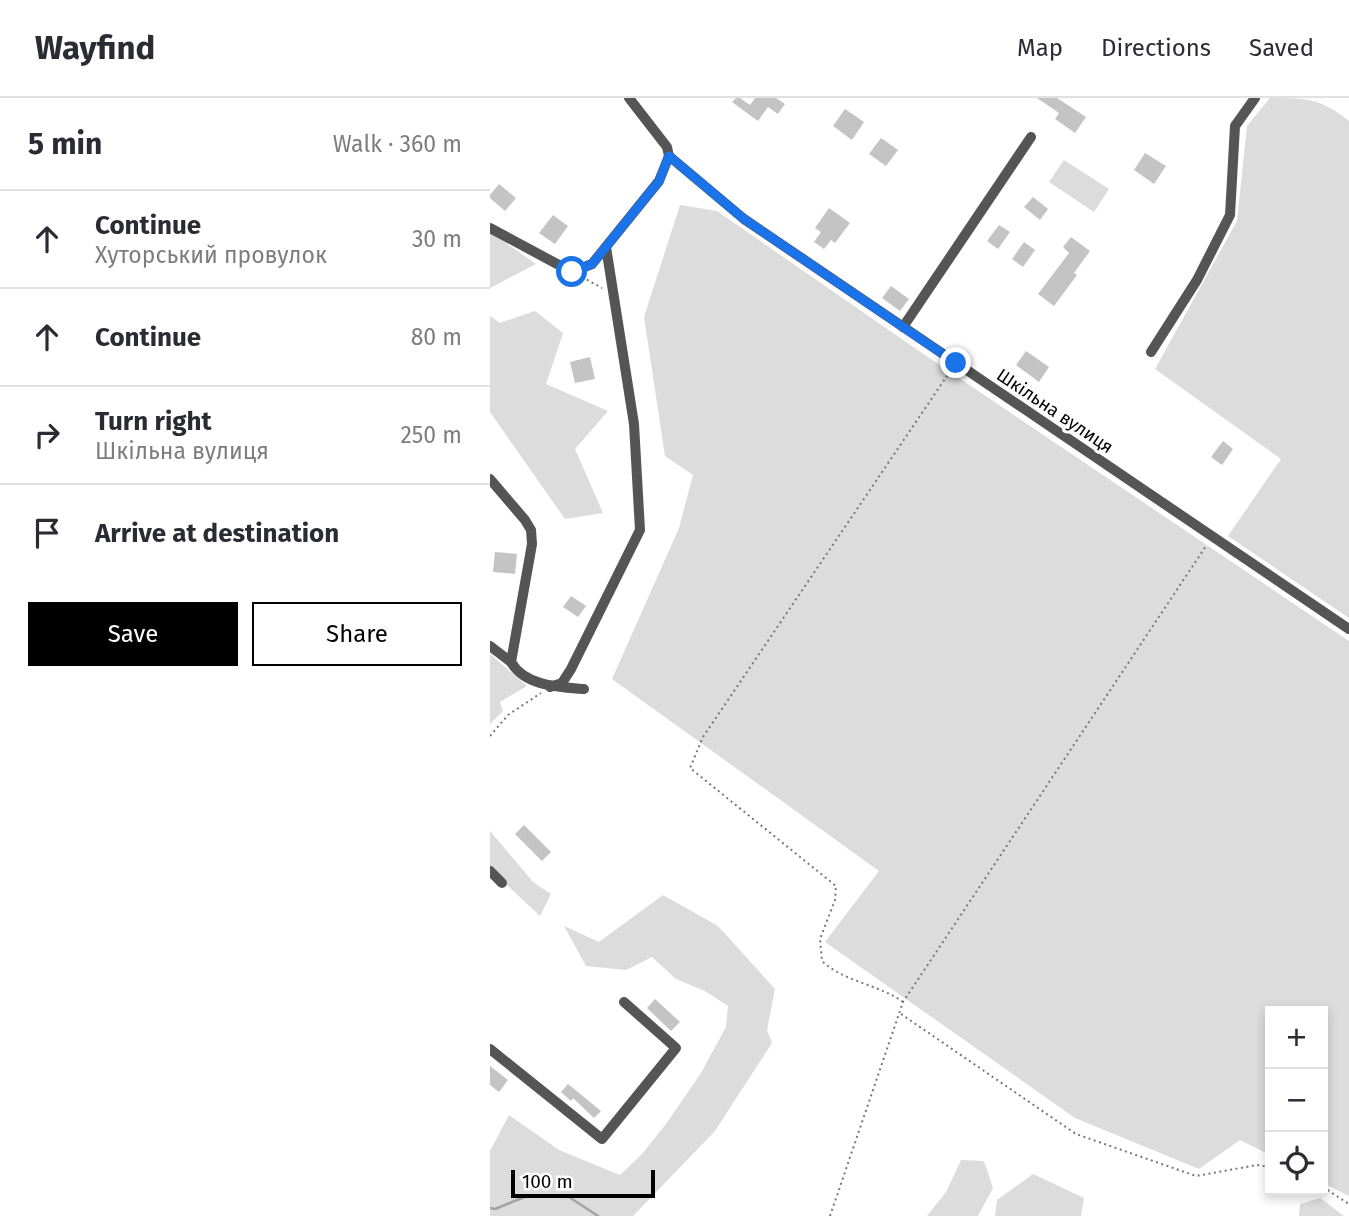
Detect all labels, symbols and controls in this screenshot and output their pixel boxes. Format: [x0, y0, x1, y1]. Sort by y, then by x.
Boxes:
text: Wayfind [35, 28, 155, 68]
text: Map [1017, 34, 1063, 62]
text: Directions [1101, 34, 1211, 62]
text: Saved [1249, 34, 1314, 62]
text: 5 min [28, 126, 102, 162]
text: Walk · 360 m [333, 130, 462, 158]
text: Continue [95, 210, 201, 241]
icon: ahead [28, 220, 66, 258]
text: 30 m [412, 225, 462, 253]
text: Хуторський провулок [95, 241, 327, 269]
route start [556, 256, 587, 287]
icon: ahead [28, 318, 66, 356]
text: Continue [95, 322, 201, 353]
text: 80 m [411, 323, 462, 351]
route end [940, 347, 971, 378]
street label: Шкільна вулиця [992, 364, 1118, 458]
text: Turn right [95, 406, 212, 437]
icon: right [28, 416, 66, 454]
text: 250 m [400, 421, 462, 449]
text: Шкільна вулиця [95, 437, 269, 465]
icon: arrive [28, 514, 66, 552]
text: Arrive at destination [95, 518, 339, 549]
button: Save [28, 602, 238, 666]
button: Share [252, 602, 462, 666]
map controls [1265, 1006, 1328, 1195]
button: + [1265, 1006, 1328, 1069]
button: − [1265, 1069, 1328, 1132]
button: locate [1265, 1132, 1328, 1195]
scale bar [511, 1167, 654, 1199]
text: 100 m [522, 1170, 573, 1193]

